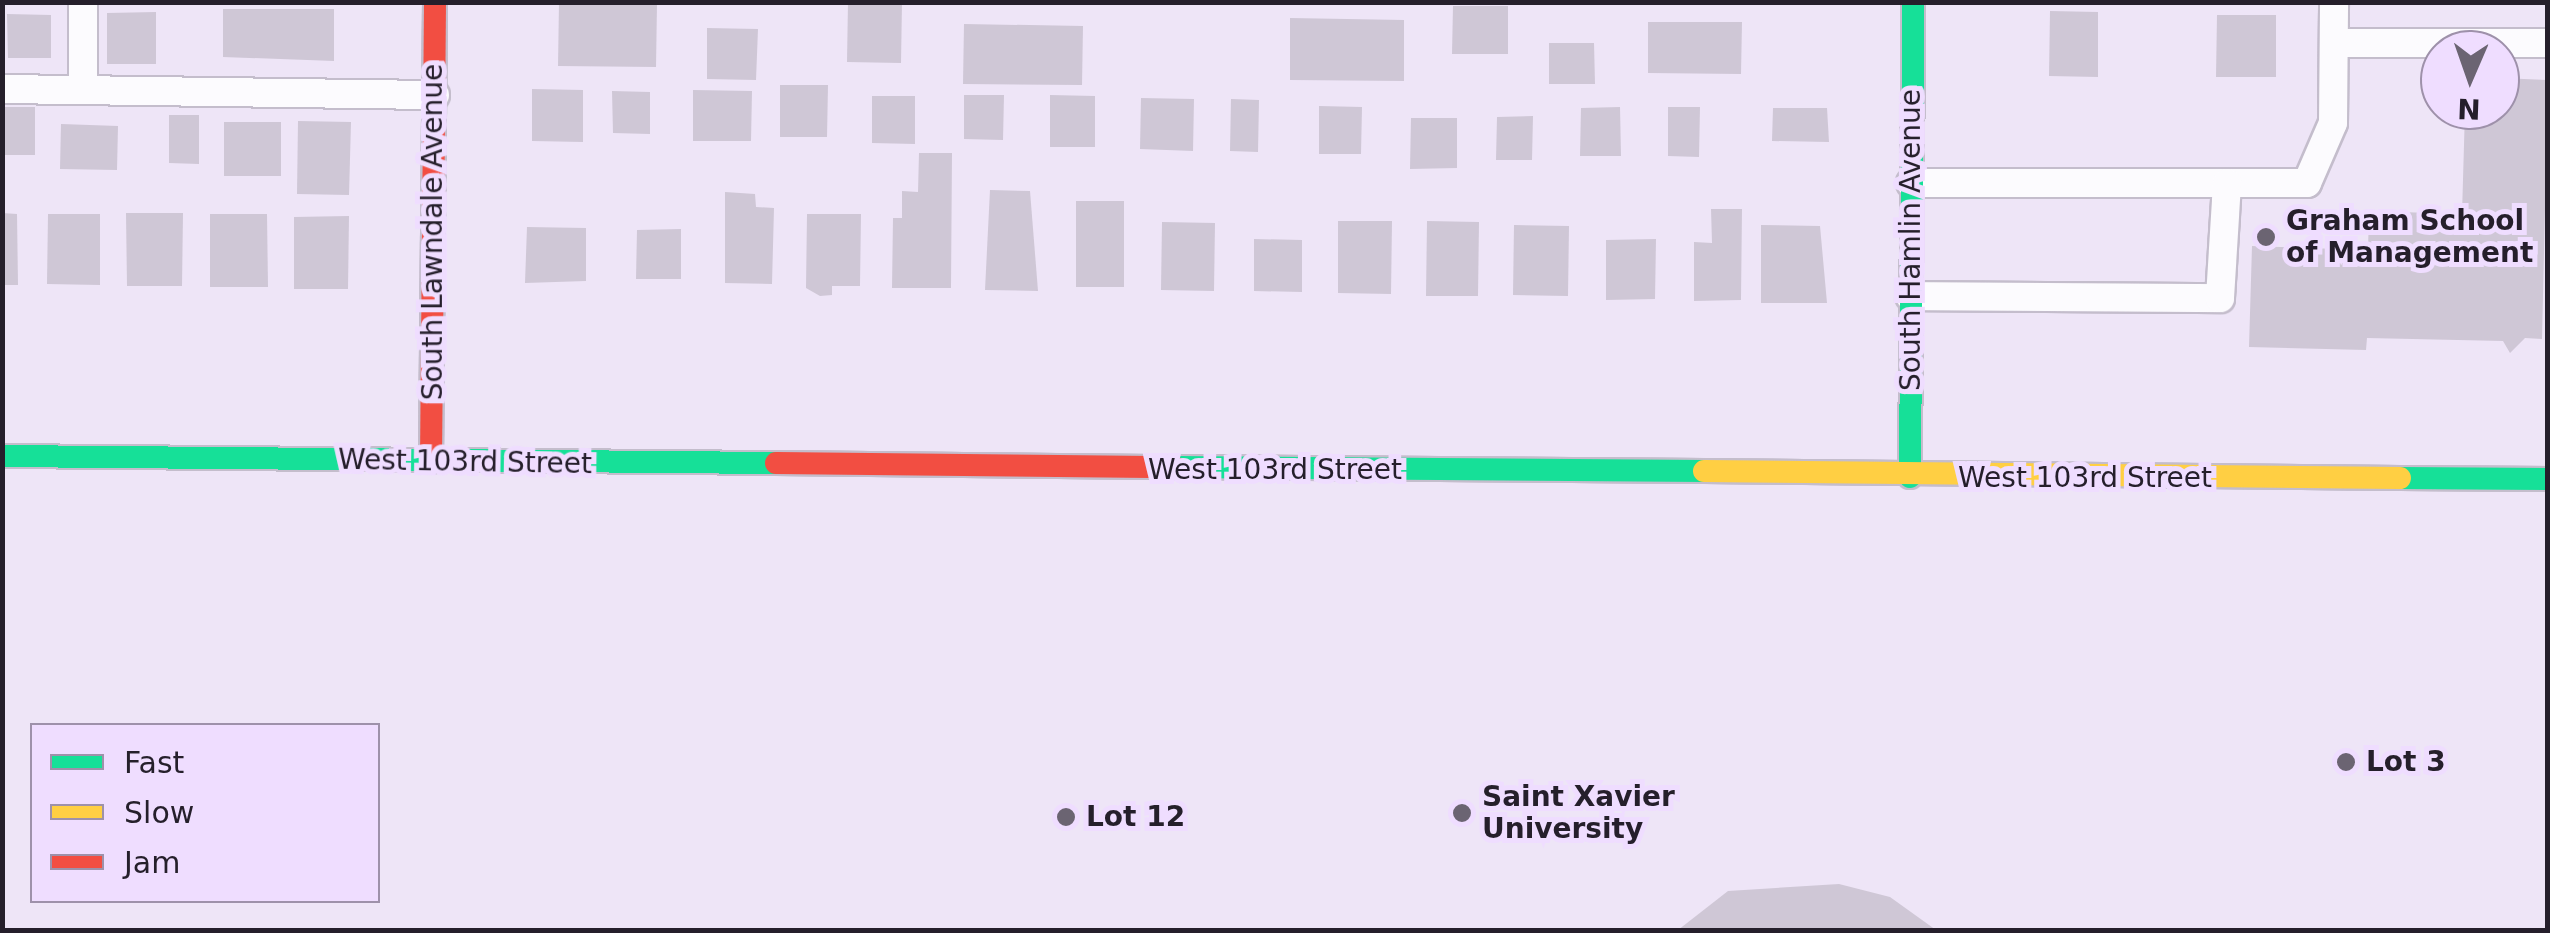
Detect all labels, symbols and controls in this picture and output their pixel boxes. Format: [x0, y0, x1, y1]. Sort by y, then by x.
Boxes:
north arrow [2420, 30, 2520, 130]
street label: South Lawndale Avenue [416, 64, 450, 400]
street label: South Hamlin Avenue [1894, 89, 1928, 391]
text: N [2457, 92, 2481, 125]
place label: Graham School of Management [2286, 204, 2533, 270]
marker: Graham School of Management [2255, 226, 2277, 248]
street label: West 103rd Street [338, 443, 592, 481]
street label: West 103rd Street [1148, 453, 1402, 487]
street label: West 103rd Street [1958, 461, 2212, 495]
legend [30, 723, 380, 903]
text: Fast [124, 745, 184, 780]
place label: Lot 3 [2366, 745, 2446, 779]
marker: Lot 3 [2335, 751, 2357, 773]
place label: Saint Xavier University [1482, 780, 1675, 846]
text: Slow [124, 795, 194, 830]
place label: Lot 12 [1086, 800, 1185, 834]
marker: Saint Xavier University [1451, 802, 1473, 824]
marker: Lot 12 [1055, 806, 1077, 828]
text: Jam [124, 845, 180, 880]

